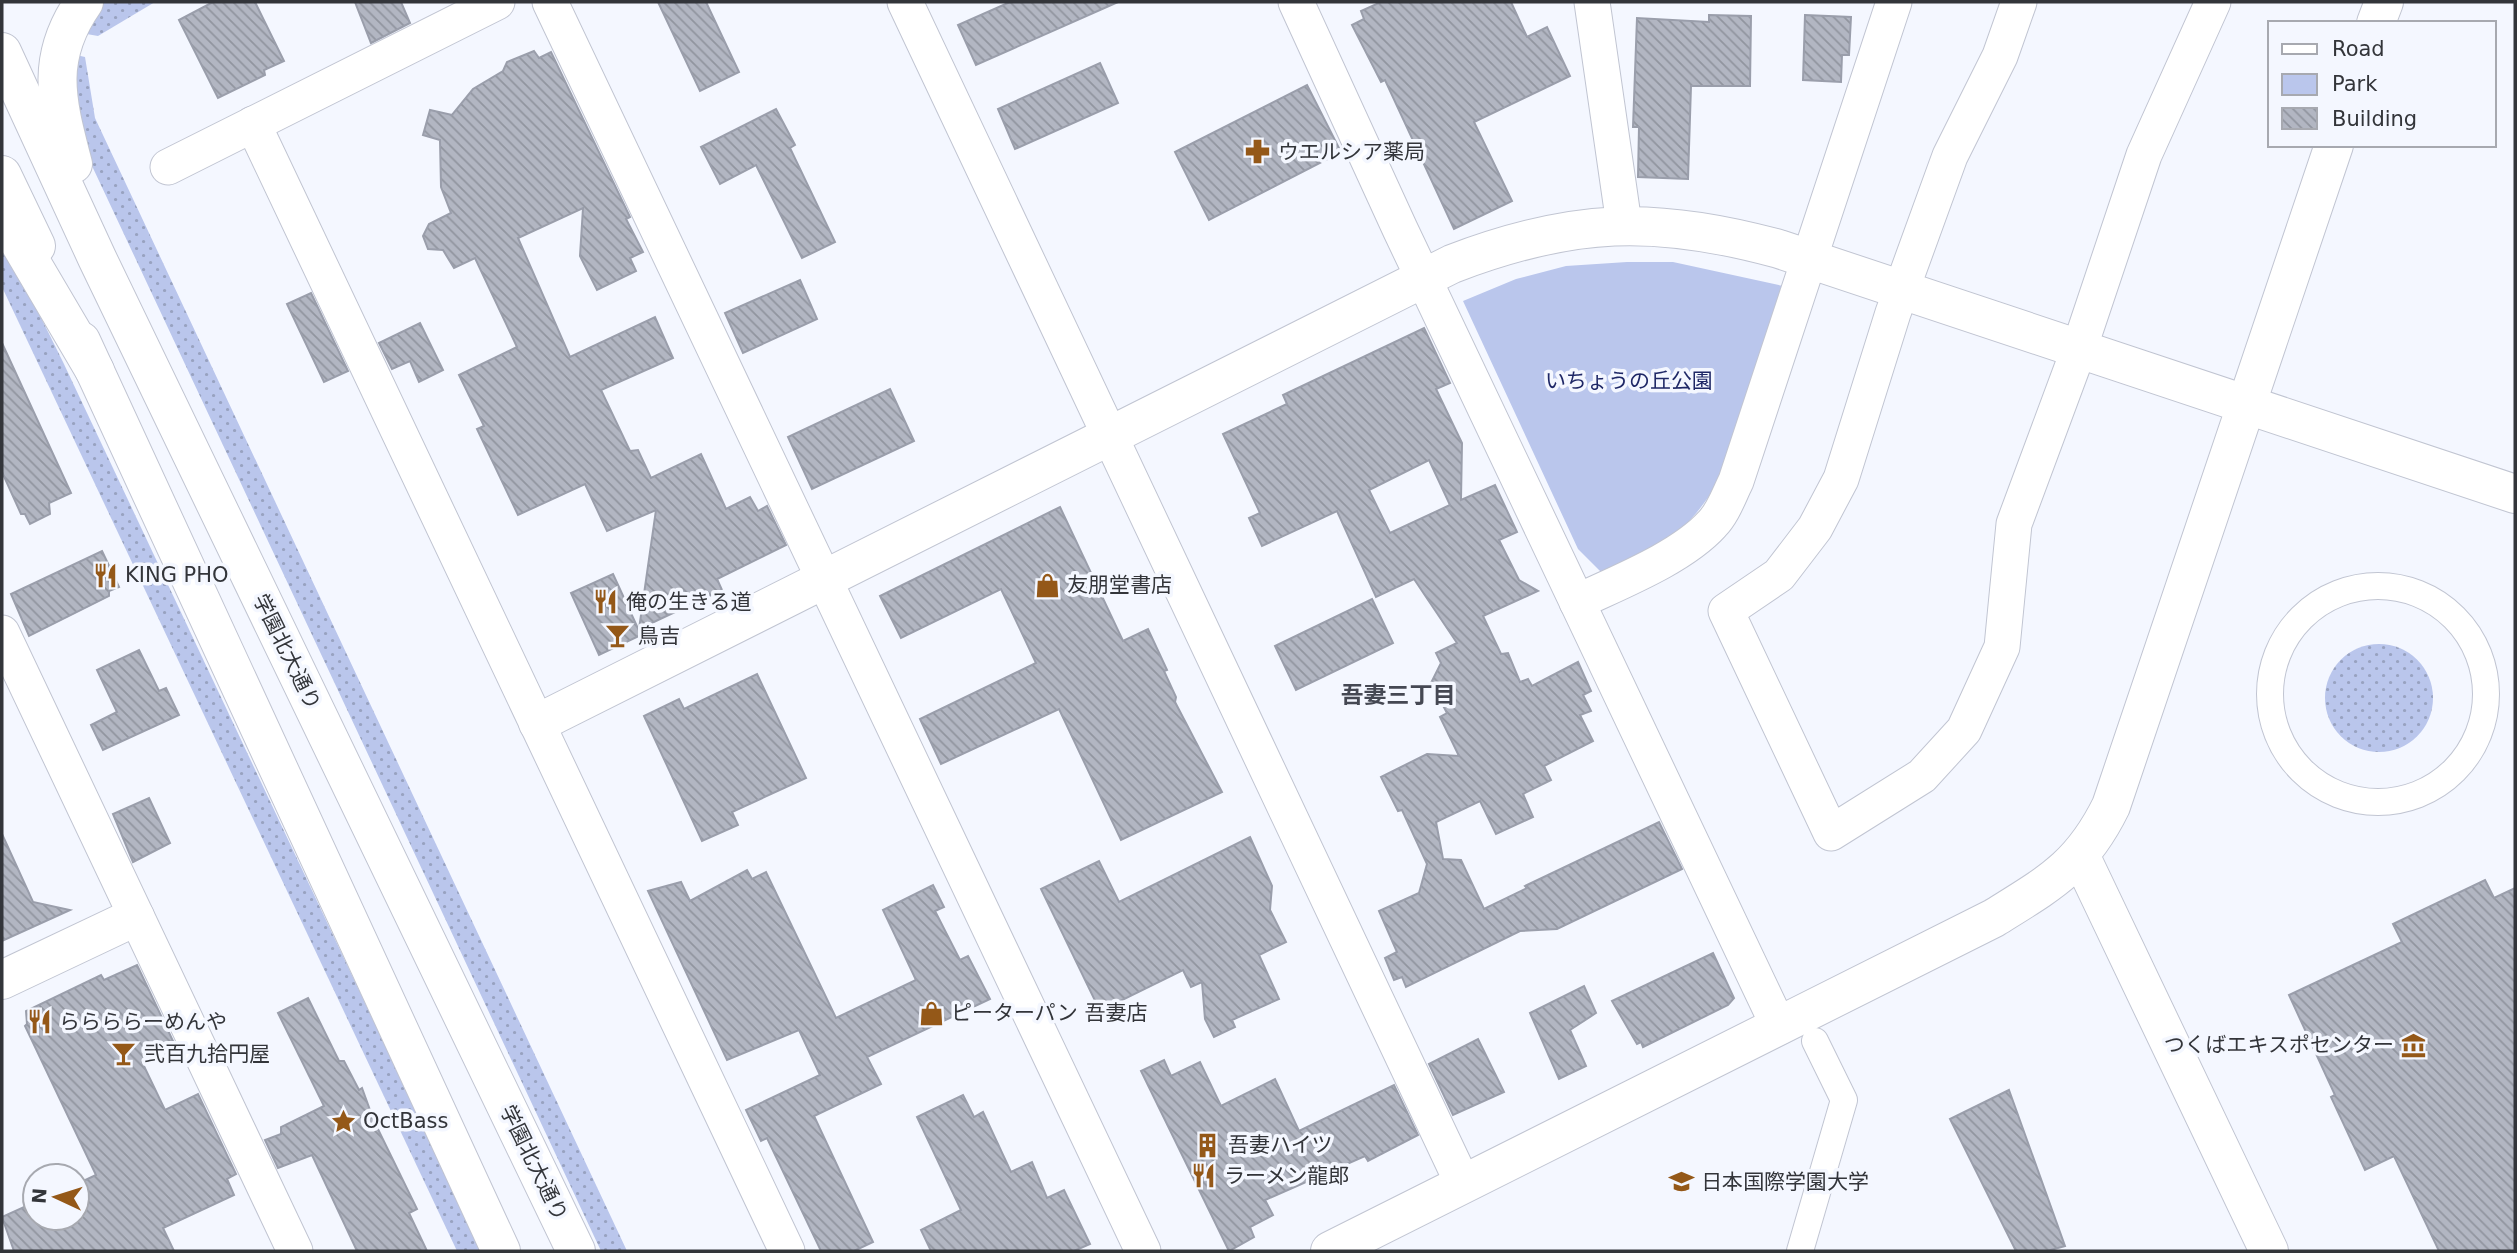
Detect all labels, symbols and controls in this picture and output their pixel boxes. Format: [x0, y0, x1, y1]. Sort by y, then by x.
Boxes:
legend [2268, 21, 2496, 147]
text: Road [2332, 37, 2385, 61]
text: Park [2332, 72, 2378, 96]
text: Building [2332, 107, 2417, 131]
pharmacy icon: ウエルシア薬局 [1244, 138, 1272, 166]
place label: ウエルシア薬局 [1278, 140, 1425, 164]
park label: いちょうの丘公園 [1545, 369, 1713, 393]
restaurant icon: KING PHO [91, 561, 119, 589]
place label: KING PHO [125, 563, 229, 587]
shop icon: 友朋堂書店 [1033, 571, 1061, 599]
place label: 友朋堂書店 [1067, 573, 1172, 597]
restaurant icon: 俺の生きる道 [592, 588, 620, 616]
street label: 学園北大通り [249, 590, 325, 714]
place label: 俺の生きる道 [626, 590, 752, 614]
bar icon: 鳥吉 [604, 622, 632, 650]
place label: 鳥吉 [638, 624, 680, 648]
district label: 吾妻三丁目 [1341, 682, 1456, 708]
shop icon: ピーターパン 吾妻店 [917, 999, 945, 1027]
place label: ピーターパン 吾妻店 [951, 1001, 1148, 1025]
restaurant icon: ららららーめんや [25, 1008, 53, 1036]
place label: ららららーめんや [59, 1010, 227, 1034]
museum icon: つくばエキスポセンター [2400, 1031, 2428, 1059]
place label: つくばエキスポセンター [2164, 1033, 2394, 1057]
bar icon: 弐百九拾円屋 [110, 1040, 138, 1068]
place label: 弐百九拾円屋 [144, 1042, 270, 1066]
street label: 学園北大通り [496, 1101, 572, 1225]
place icon: OctBass [329, 1107, 357, 1135]
place label: OctBass [363, 1109, 448, 1133]
building icon: 吾妻ハイツ [1194, 1131, 1222, 1159]
place label: 吾妻ハイツ [1228, 1133, 1333, 1157]
north arrow [21, 1162, 91, 1232]
restaurant icon: ラーメン龍郎 [1190, 1162, 1218, 1190]
place label: ラーメン龍郎 [1224, 1164, 1349, 1188]
school or university icon: 日本国際学園大学 [1667, 1168, 1695, 1196]
place label: 日本国際学園大学 [1701, 1170, 1869, 1194]
text: N [28, 1187, 51, 1205]

